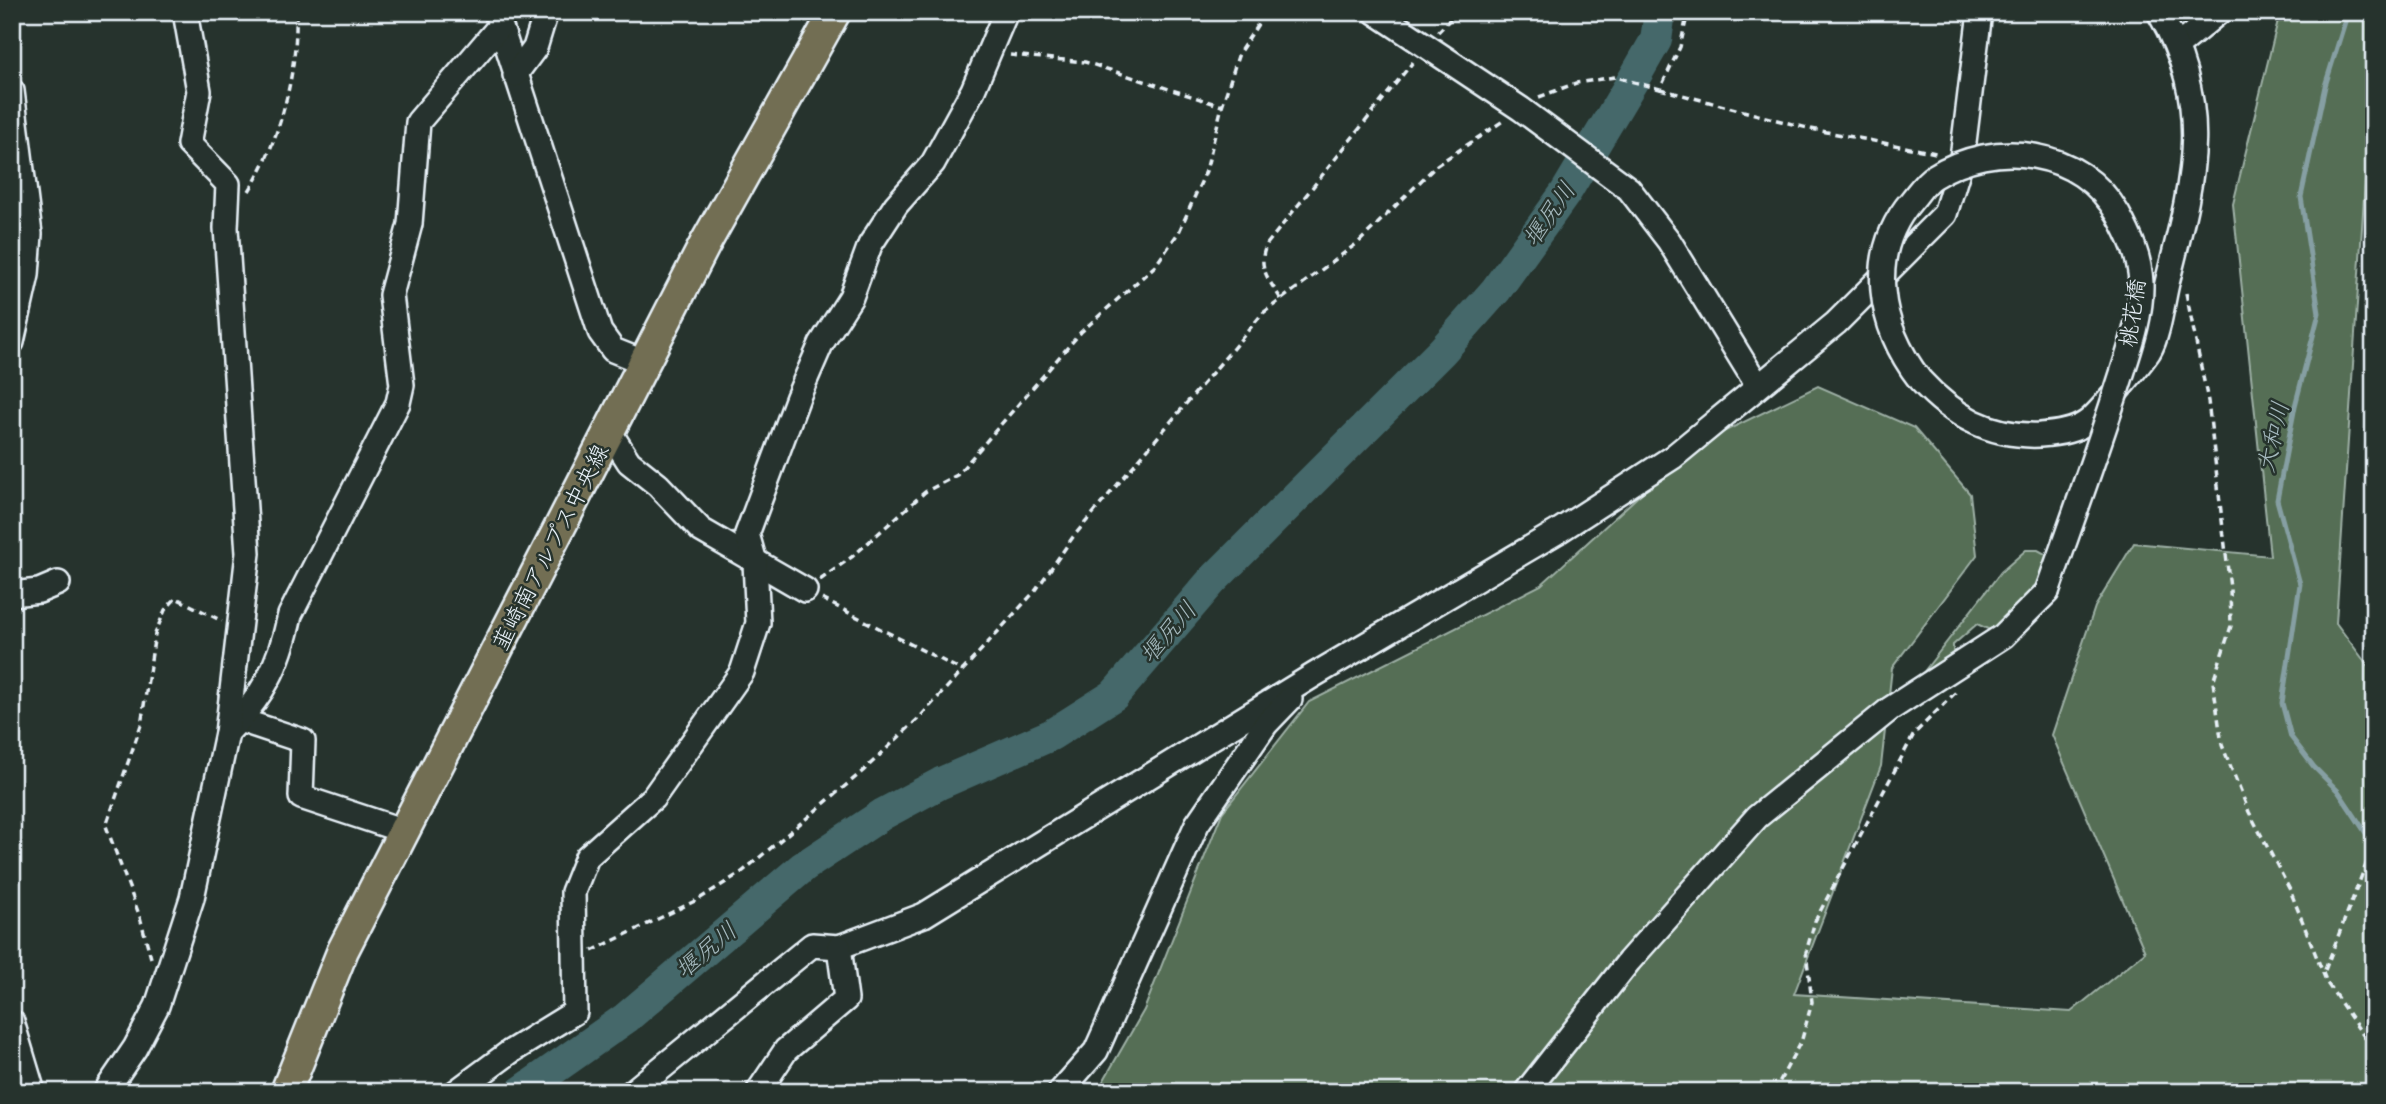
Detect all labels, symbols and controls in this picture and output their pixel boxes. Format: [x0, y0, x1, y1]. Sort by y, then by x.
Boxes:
water label: 堰尻川 [1511, 172, 1587, 256]
street label: 桃花橋 [2107, 276, 2158, 350]
water label: 大和川 [2244, 397, 2302, 477]
street label: 韮崎南アルプス中央線 [480, 436, 620, 658]
water label: 堰尻川 [1129, 591, 1207, 673]
water label: 堰尻川 [665, 911, 747, 989]

